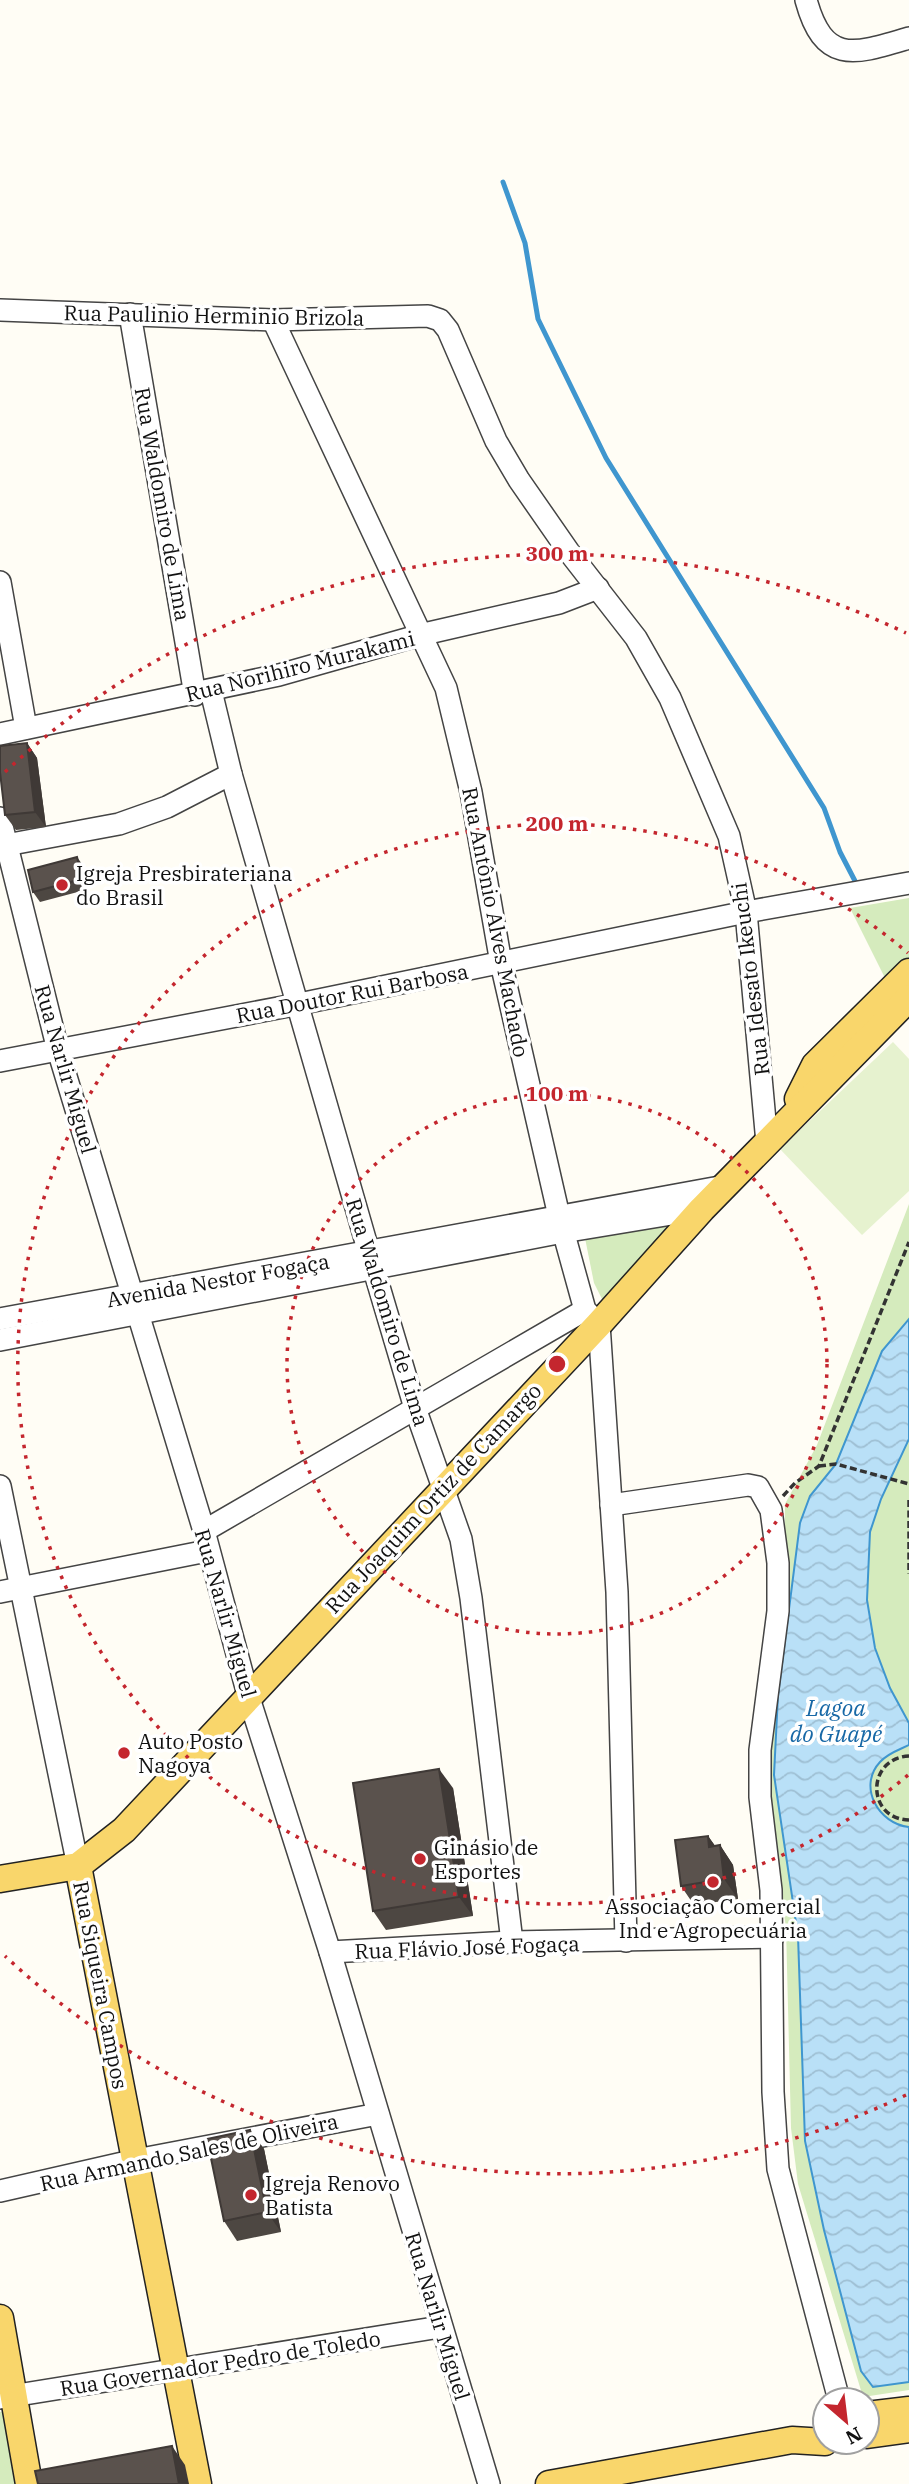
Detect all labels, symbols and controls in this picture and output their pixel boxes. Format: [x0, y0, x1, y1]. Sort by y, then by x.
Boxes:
street label: Rua Paulinio Herminio Brizola [63, 298, 365, 332]
street label: Rua Waldomiro de Lima [129, 385, 197, 623]
text: 300 m [525, 539, 589, 567]
street label: Rua Norihiro Murakami [182, 624, 418, 708]
street label: Rua Antônio Alves Machado [456, 784, 536, 1060]
text: 200 m [525, 809, 589, 837]
place label: Igreja Presbirateriana do Brasil [76, 859, 292, 911]
marker: Igreja Presbirateriana do Brasil [54, 877, 70, 893]
street label: Rua Idesato Ikeuchi [724, 881, 776, 1077]
street label: Rua Doutor Rui Barbosa [233, 957, 471, 1029]
street label: Rua Narlir Miguel [29, 981, 103, 1157]
text: 100 m [525, 1079, 589, 1107]
street label: Rua Waldomiro de Lima [340, 1195, 436, 1429]
street label: Avenida Nestor Fogaça [105, 1247, 331, 1313]
centre of rings [545, 1352, 569, 1376]
street label: Rua Joaquim Ortiz de Camargo [319, 1377, 547, 1619]
street label: Rua Narlir Miguel [189, 1525, 263, 1701]
water label: Lagoa do Guapé [790, 1692, 883, 1748]
place label: Auto Posto Nagoya [138, 1727, 243, 1779]
marker: Auto Posto Nagoya [116, 1745, 132, 1761]
place label: Ginásio de Esportes [434, 1833, 538, 1885]
marker: Ginásio de Esportes [412, 1851, 428, 1867]
marker: Associação Comercial Ind e Agropecuária [705, 1874, 721, 1890]
street label: Rua Siqueira Campos [67, 1879, 135, 2091]
place label: Associação Comercial Ind e Agropecuária [605, 1892, 821, 1944]
street label: Rua Flávio José Fogaça [354, 1929, 580, 1965]
street label: Rua Armando Sales de Oliveira [37, 2107, 341, 2197]
place label: Igreja Renovo Batista [265, 2169, 400, 2221]
marker: Igreja Renovo Batista [243, 2187, 259, 2203]
street label: Rua Narlir Miguel [399, 2229, 477, 2403]
street label: Rua Governador Pedro de Toledo [58, 2324, 382, 2402]
north arrow [811, 2386, 881, 2456]
text: N [842, 2422, 866, 2450]

